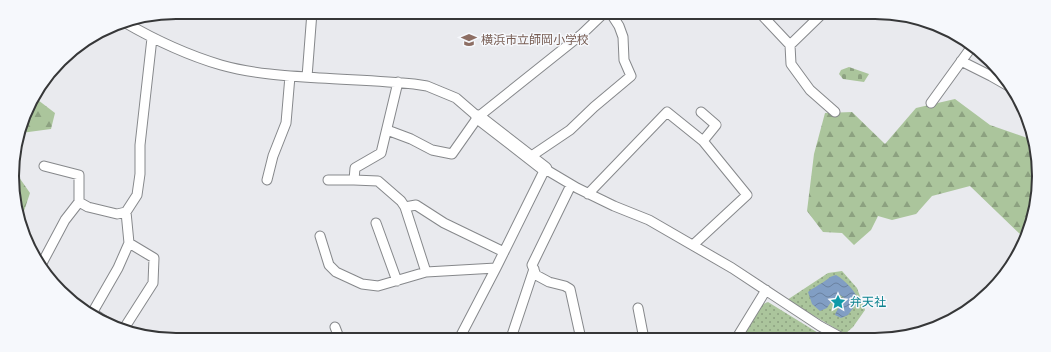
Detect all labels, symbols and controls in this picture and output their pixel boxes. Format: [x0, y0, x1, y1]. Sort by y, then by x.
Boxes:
school or university icon: 横浜市立師岡小学校 [460, 31, 478, 49]
place label: 横浜市立師岡小学校 [481, 32, 589, 46]
place icon: 弁天社 [829, 293, 847, 311]
place label: 弁天社 [850, 294, 886, 308]

